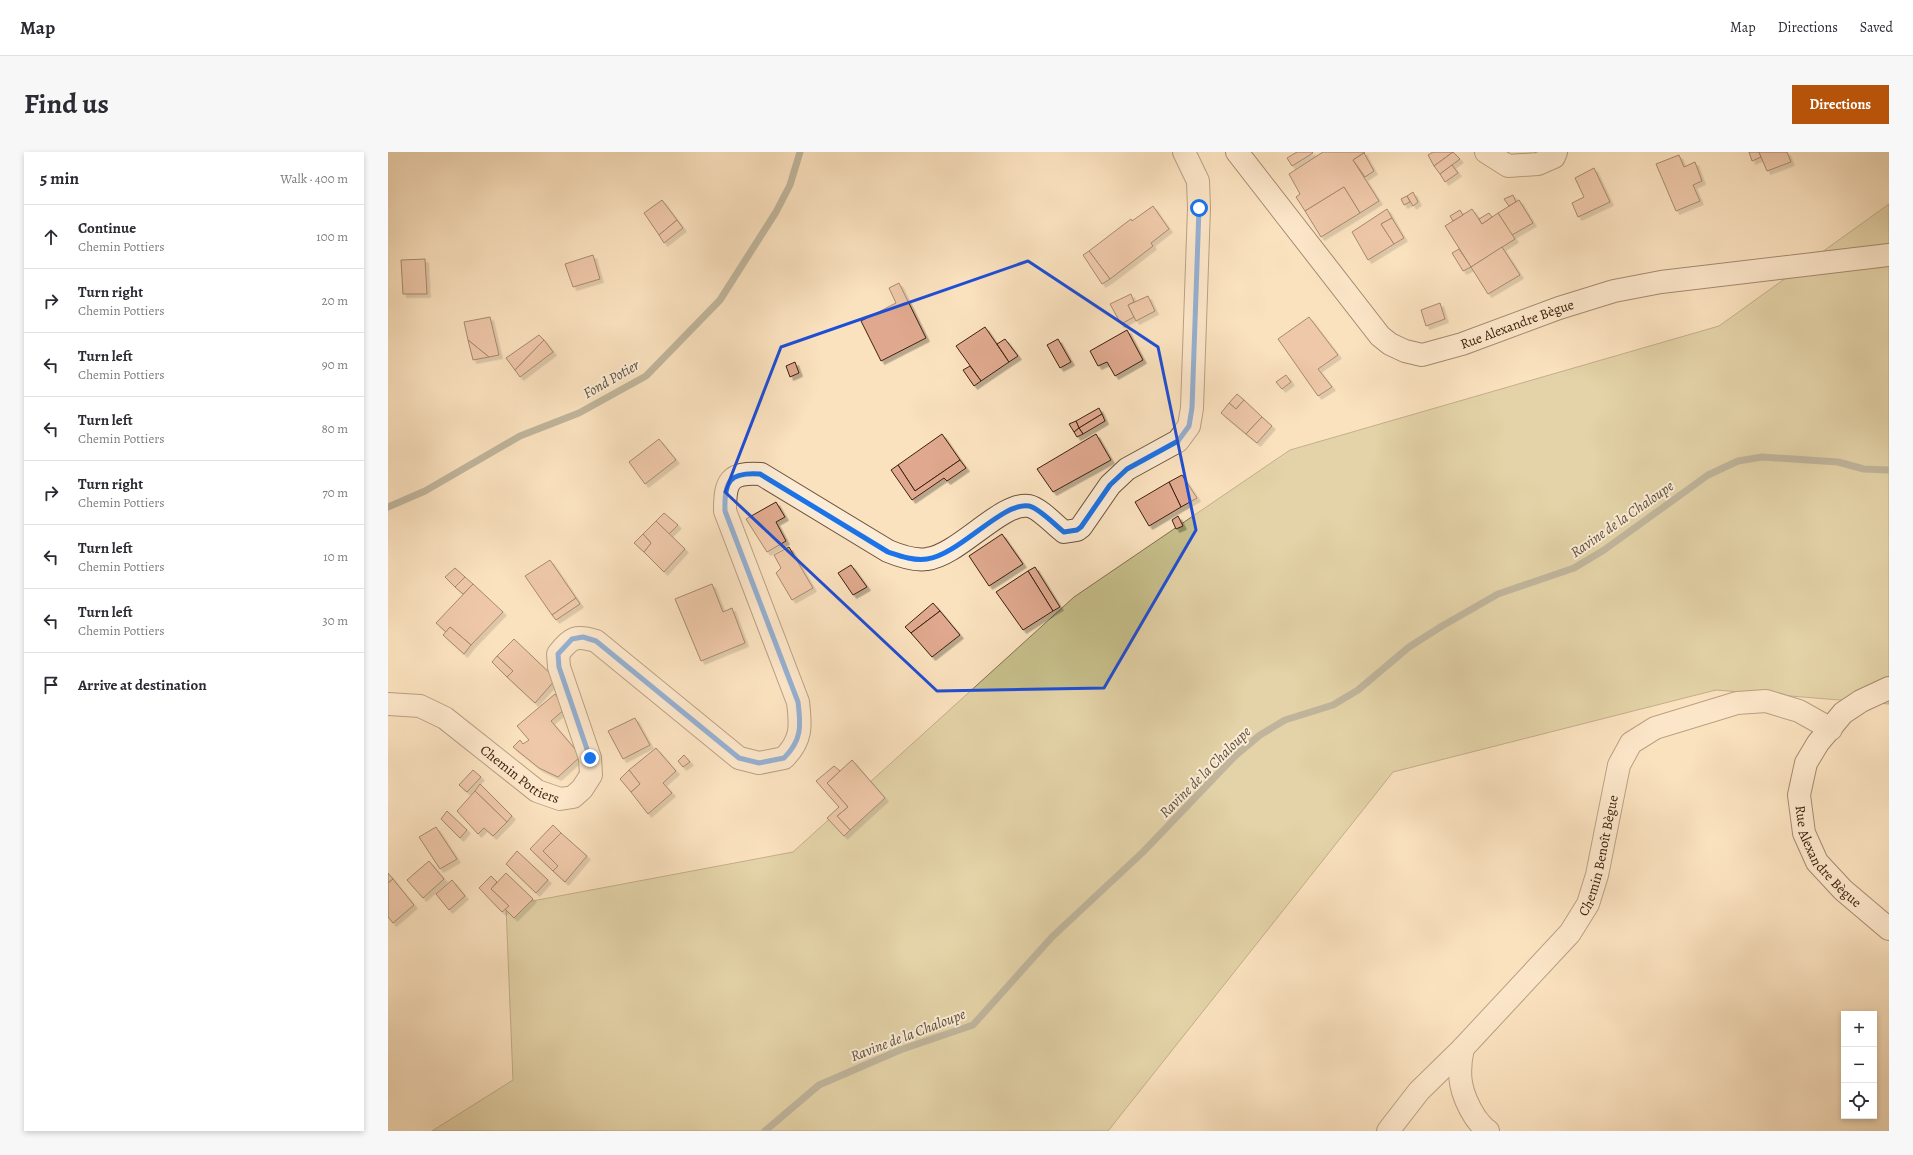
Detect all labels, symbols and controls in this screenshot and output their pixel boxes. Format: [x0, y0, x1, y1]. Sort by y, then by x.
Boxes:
text: Map [20, 15, 55, 41]
text: Map [1730, 18, 1756, 37]
text: Directions [1778, 18, 1838, 37]
text: Saved [1860, 18, 1893, 37]
text: Find us [24, 85, 109, 123]
button: Directions [1792, 85, 1889, 124]
text: 5 min [40, 167, 79, 190]
text: Walk · 400 m [280, 170, 348, 187]
route start [1190, 199, 1208, 217]
text: Continue [78, 218, 136, 238]
icon: ahead [40, 226, 62, 248]
text: 100 m [316, 228, 348, 245]
text: Chemin Pottiers [78, 238, 164, 255]
text: Turn right [78, 282, 143, 302]
icon: right [40, 290, 62, 312]
text: 20 m [322, 292, 348, 309]
street label: Rue Alexandre Bègue [1458, 294, 1576, 353]
text: Chemin Pottiers [78, 302, 164, 319]
text: Turn left [78, 346, 133, 366]
icon: left [40, 354, 62, 376]
water label: Fond Potier [579, 354, 644, 403]
text: 90 m [322, 356, 348, 373]
text: Chemin Pottiers [78, 366, 164, 383]
text: Turn left [78, 410, 133, 430]
icon: left [40, 418, 62, 440]
text: 80 m [321, 420, 348, 437]
text: Chemin Pottiers [78, 430, 164, 447]
text: Turn right [78, 474, 143, 494]
water label: Ravine de la Chaloupe [1566, 476, 1678, 562]
icon: right [40, 482, 62, 504]
text: 70 m [322, 484, 348, 501]
text: Chemin Pottiers [78, 494, 164, 511]
text: Turn left [78, 538, 133, 558]
icon: left [40, 546, 62, 568]
text: 10 m [323, 548, 348, 565]
text: Chemin Pottiers [78, 558, 164, 575]
text: Turn left [78, 602, 133, 622]
icon: left [40, 610, 62, 632]
text: 30 m [322, 612, 348, 629]
text: Chemin Pottiers [78, 622, 164, 639]
icon: arrive [40, 674, 62, 696]
text: Arrive at destination [78, 675, 207, 695]
water label: Ravine de la Chaloupe [1155, 721, 1256, 822]
street label: Chemin Pottiers [476, 740, 562, 808]
route end [581, 749, 599, 767]
street label: Chemin Benoît Bègue [1573, 793, 1622, 920]
street label: Rue Alexandre Bègue [1791, 804, 1866, 911]
water label: Ravine de la Chaloupe [848, 1004, 969, 1066]
map controls [1841, 1011, 1877, 1119]
button: + [1841, 1011, 1877, 1047]
button: − [1841, 1047, 1877, 1083]
button: locate [1841, 1083, 1877, 1119]

